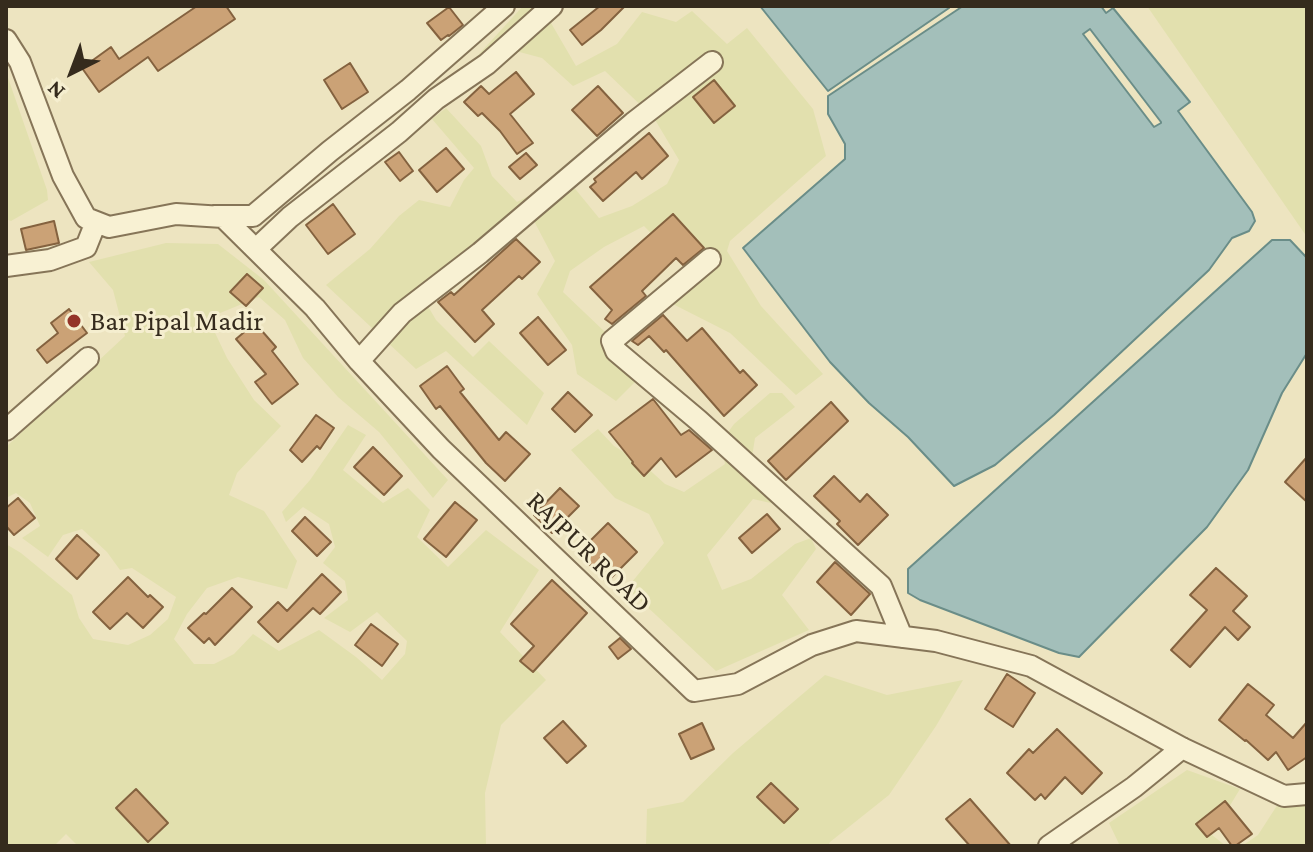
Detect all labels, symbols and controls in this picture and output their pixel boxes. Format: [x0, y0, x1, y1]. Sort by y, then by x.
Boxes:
north arrow [32, 32, 112, 112]
text: N [42, 76, 70, 105]
place label: Bar Pipal Madir [90, 304, 263, 338]
marker: Bar Pipal Madir [65, 312, 83, 330]
street label: RAJPUR ROAD [520, 484, 658, 620]

